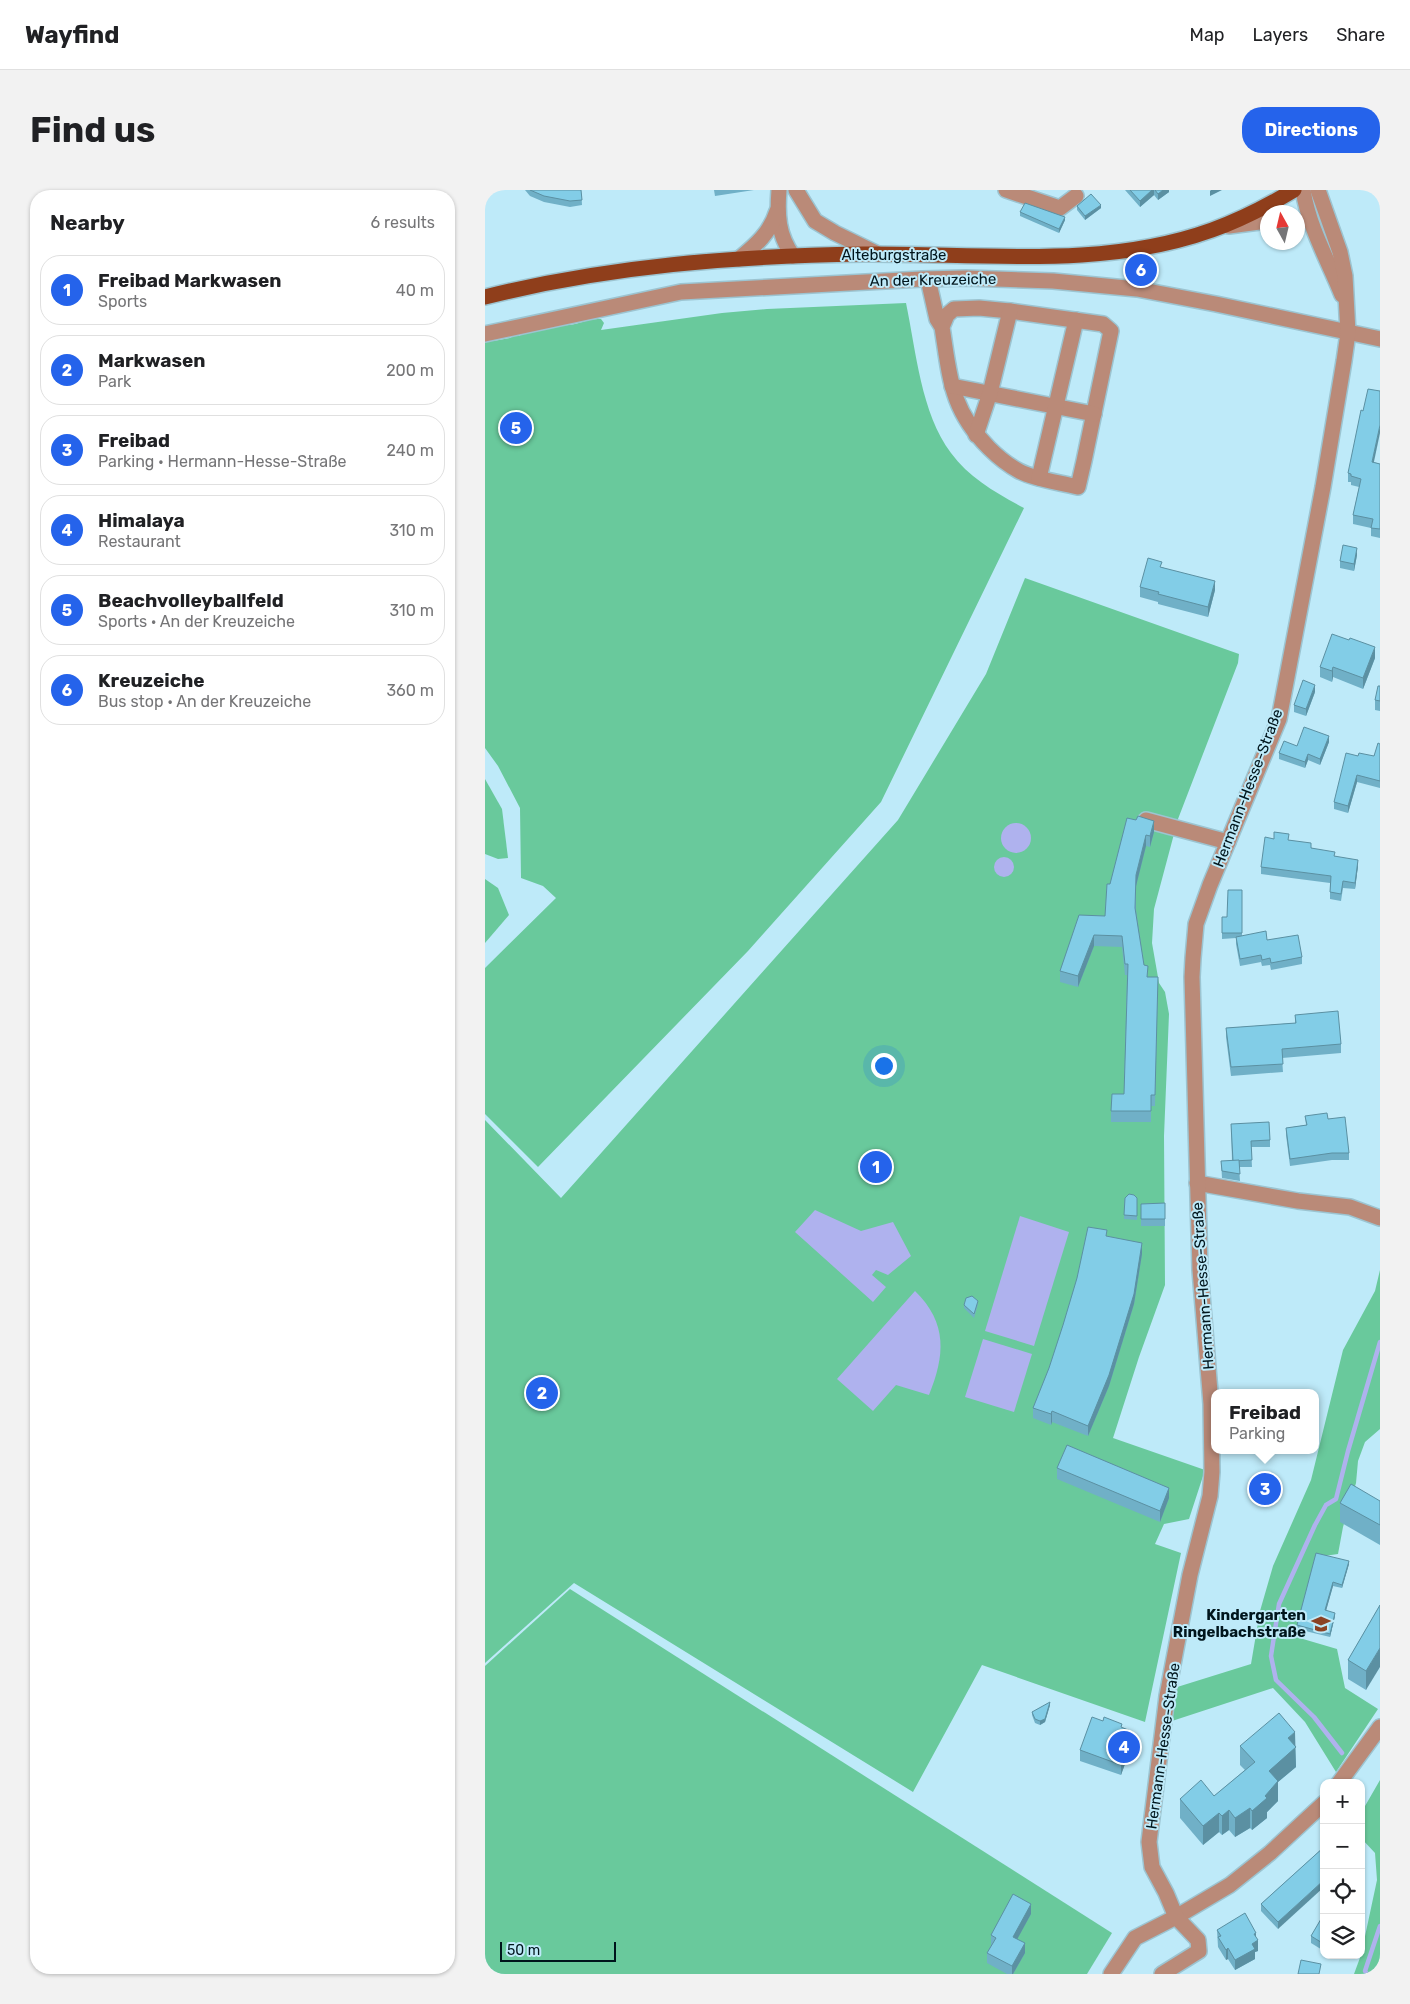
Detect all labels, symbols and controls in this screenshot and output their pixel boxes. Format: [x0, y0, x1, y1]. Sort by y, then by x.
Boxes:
text: Wayfind [25, 21, 119, 49]
text: Map [1190, 24, 1225, 46]
text: Layers [1253, 24, 1308, 46]
text: Share [1336, 24, 1385, 46]
button: Directions [1242, 107, 1380, 153]
text: Find us [30, 109, 155, 151]
north arrow [1260, 205, 1305, 250]
text: Nearby [50, 210, 125, 235]
text: 6 results [370, 213, 435, 232]
street label: Alteburgstraße [841, 246, 947, 264]
pin: 6 [1125, 251, 1157, 289]
text: Freibad Markwasen [98, 269, 282, 292]
street label: An der Kreuzeiche [870, 270, 996, 290]
text: 1 [63, 281, 71, 300]
text: 40 m [396, 281, 434, 300]
text: Sports [98, 292, 147, 311]
text: Markwasen [98, 349, 206, 372]
text: 2 [62, 361, 72, 380]
text: 200 m [386, 361, 434, 380]
text: Park [98, 372, 131, 391]
pin: 5 [500, 409, 532, 447]
text: Freibad [98, 429, 170, 452]
text: 3 [62, 441, 72, 460]
text: 240 m [387, 441, 434, 460]
text: Parking · Hermann-Hesse-Straße [98, 452, 347, 471]
text: Himalaya [98, 509, 185, 532]
text: 4 [62, 521, 72, 540]
text: 310 m [390, 521, 434, 540]
text: Restaurant [98, 532, 181, 551]
text: Beachvolleyballfeld [98, 589, 284, 612]
text: 5 [62, 601, 72, 620]
text: 310 m [390, 601, 434, 620]
text: Sports · An der Kreuzeiche [98, 612, 295, 631]
text: Kreuzeiche [98, 669, 205, 692]
text: 6 [62, 681, 72, 700]
text: 360 m [386, 681, 434, 700]
text: Bus stop · An der Kreuzeiche [98, 692, 311, 711]
street label: Hermann-Hesse-Straße [1210, 706, 1286, 870]
your location [871, 1053, 897, 1079]
pin: 1 [860, 1148, 892, 1186]
street label: Hermann-Hesse-Straße [1188, 1202, 1218, 1370]
pin: 2 [526, 1374, 558, 1412]
popup [1211, 1389, 1319, 1454]
text: Freibad [1229, 1401, 1301, 1424]
text: Parking [1229, 1424, 1285, 1443]
pin: 3 [1249, 1470, 1281, 1508]
place label: Kindergarten Ringelbachstraße [1173, 1606, 1306, 1641]
school or university icon: Kindergarten Ringelbachstraße [1310, 1613, 1332, 1635]
street label: Hermann-Hesse-Straße [1142, 1662, 1184, 1830]
pin: 4 [1108, 1728, 1140, 1766]
map controls [1320, 1779, 1365, 1959]
button: + [1320, 1779, 1365, 1824]
button: − [1320, 1824, 1365, 1869]
button: locate [1320, 1869, 1365, 1914]
button: layers [1320, 1914, 1365, 1959]
scale bar [500, 1939, 616, 1962]
text: 50 m [507, 1942, 540, 1959]

